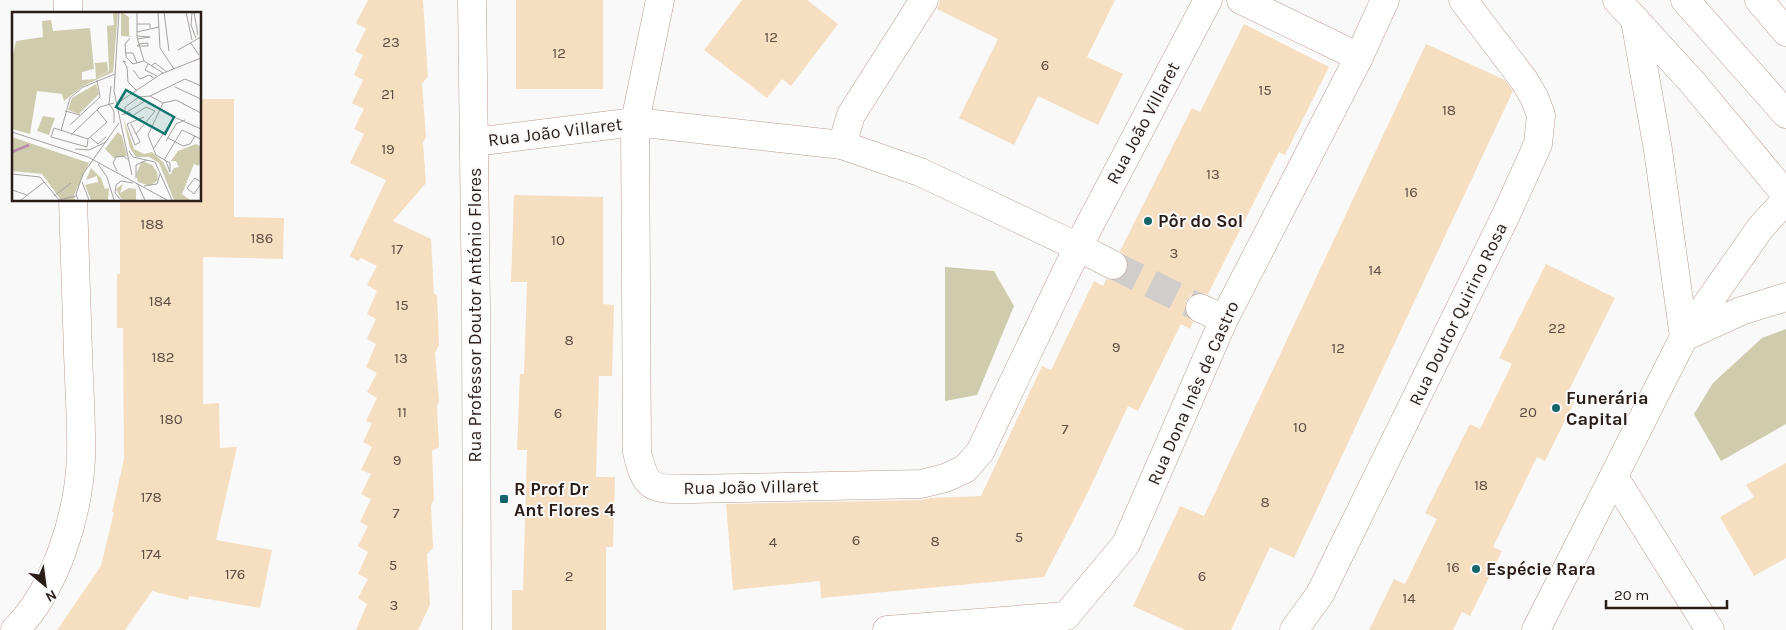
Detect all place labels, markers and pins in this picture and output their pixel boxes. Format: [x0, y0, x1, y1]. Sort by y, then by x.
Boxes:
place label: Pôr do Sol [1158, 210, 1243, 232]
marker: Pôr do Sol [1142, 215, 1154, 227]
place label: Funerária Capital [1566, 387, 1649, 430]
marker: Funerária Capital [1550, 402, 1562, 414]
place label: R Prof Dr Ant Flores 4 [514, 478, 615, 521]
marker: R Prof Dr Ant Flores 4 [498, 493, 510, 505]
place label: Espécie Rara [1486, 558, 1596, 580]
marker: Espécie Rara [1470, 563, 1482, 575]

